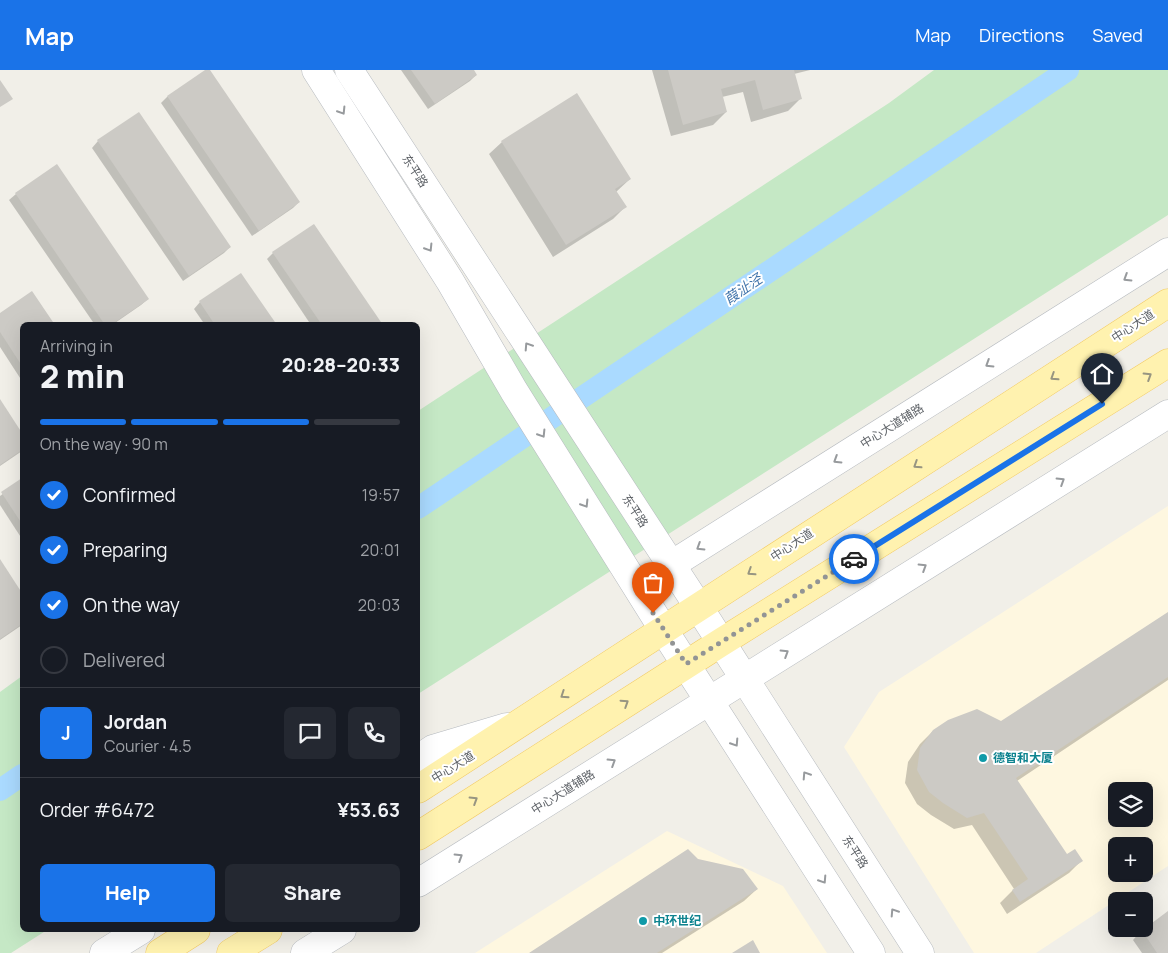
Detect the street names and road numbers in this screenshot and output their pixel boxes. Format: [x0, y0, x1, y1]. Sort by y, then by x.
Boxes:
street label: 东平路 [398, 151, 432, 190]
street label: 中心大道 [1108, 305, 1157, 346]
street label: 中心大道辅路 [857, 399, 927, 452]
street label: 东平路 [618, 491, 652, 530]
street label: 中心大道 [767, 524, 816, 565]
street label: 中心大道 [428, 747, 478, 787]
street label: 中心大道辅路 [528, 765, 598, 818]
street label: 东平路 [838, 832, 872, 871]

